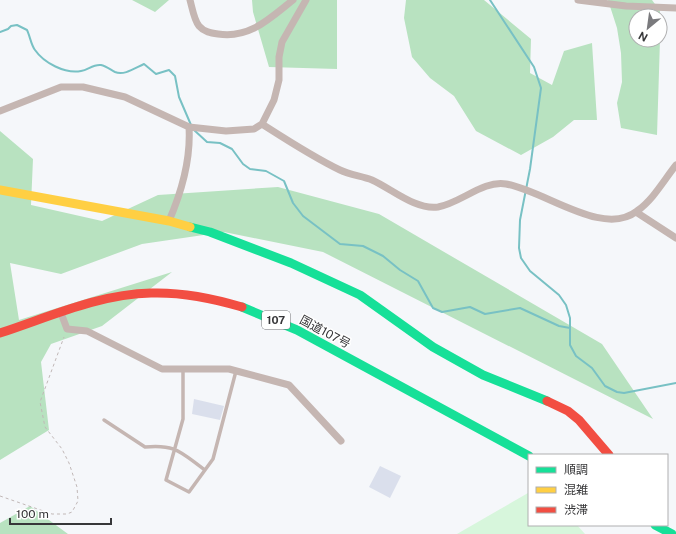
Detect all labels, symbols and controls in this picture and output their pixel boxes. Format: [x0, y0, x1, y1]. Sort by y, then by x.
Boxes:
north arrow [628, 8, 668, 48]
text: N [636, 29, 650, 44]
road number: 107 [262, 311, 290, 329]
street label: 国道107号 [297, 313, 353, 351]
legend [528, 454, 668, 526]
text: 順調 [564, 463, 588, 477]
text: 混雑 [564, 483, 588, 497]
scale bar [10, 500, 111, 526]
text: 渋滞 [564, 503, 588, 517]
text: 100 m [16, 507, 49, 521]

